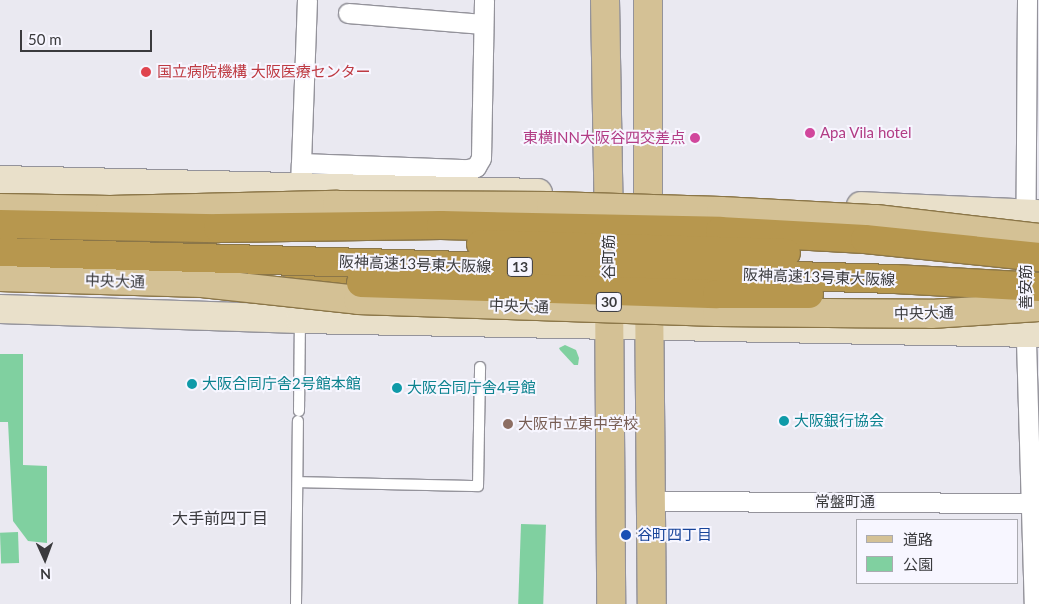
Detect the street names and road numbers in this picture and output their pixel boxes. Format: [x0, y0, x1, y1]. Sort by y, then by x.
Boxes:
street label: 谷町筋 [600, 235, 618, 279]
street label: 阪神高速13号東大阪線 [339, 252, 491, 276]
road number: 13 [506, 256, 534, 278]
street label: 阪神高速13号東大阪線 [743, 265, 895, 289]
street label: 善安筋 [1017, 265, 1035, 309]
street label: 中央大通 [85, 271, 145, 291]
road number: 30 [595, 290, 623, 314]
street label: 中央大通 [489, 296, 549, 316]
street label: 中央大通 [894, 303, 954, 323]
street label: 常盤町通 [815, 493, 875, 511]

